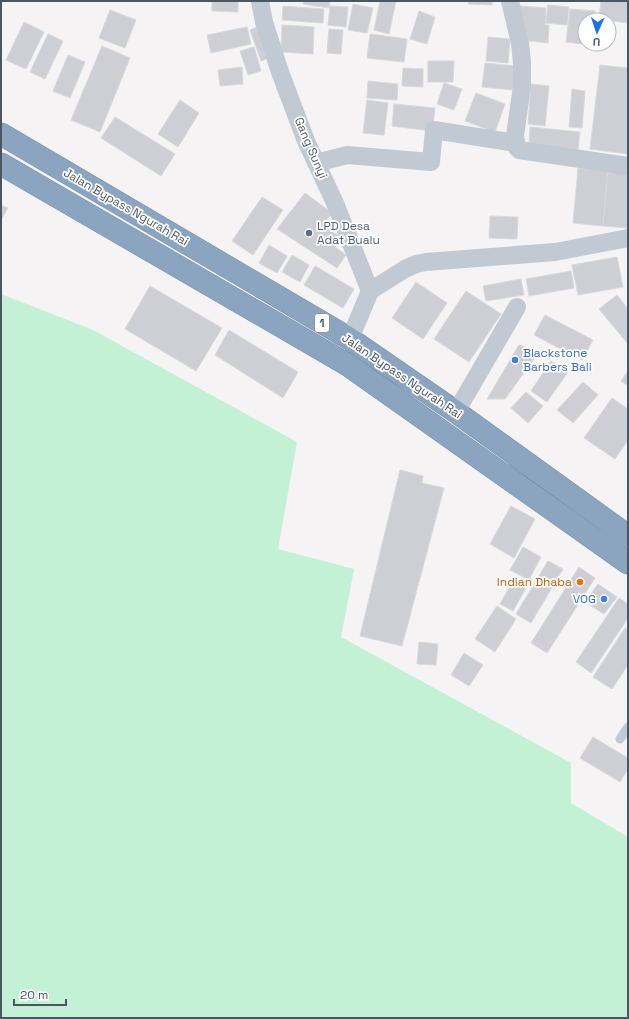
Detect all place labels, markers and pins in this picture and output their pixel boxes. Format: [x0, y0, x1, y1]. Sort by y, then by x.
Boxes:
place label: LPD Desa Adat Bualu [317, 218, 380, 248]
marker: LPD Desa Adat Bualu [304, 228, 314, 238]
place label: Blackstone Barbers Bali [523, 345, 592, 375]
marker: Blackstone Barbers Bali [510, 355, 520, 365]
place label: Indian Dhaba [497, 574, 572, 590]
marker: Indian Dhaba [575, 577, 585, 587]
place label: VOG [573, 591, 596, 607]
marker: VOG [599, 594, 609, 604]

